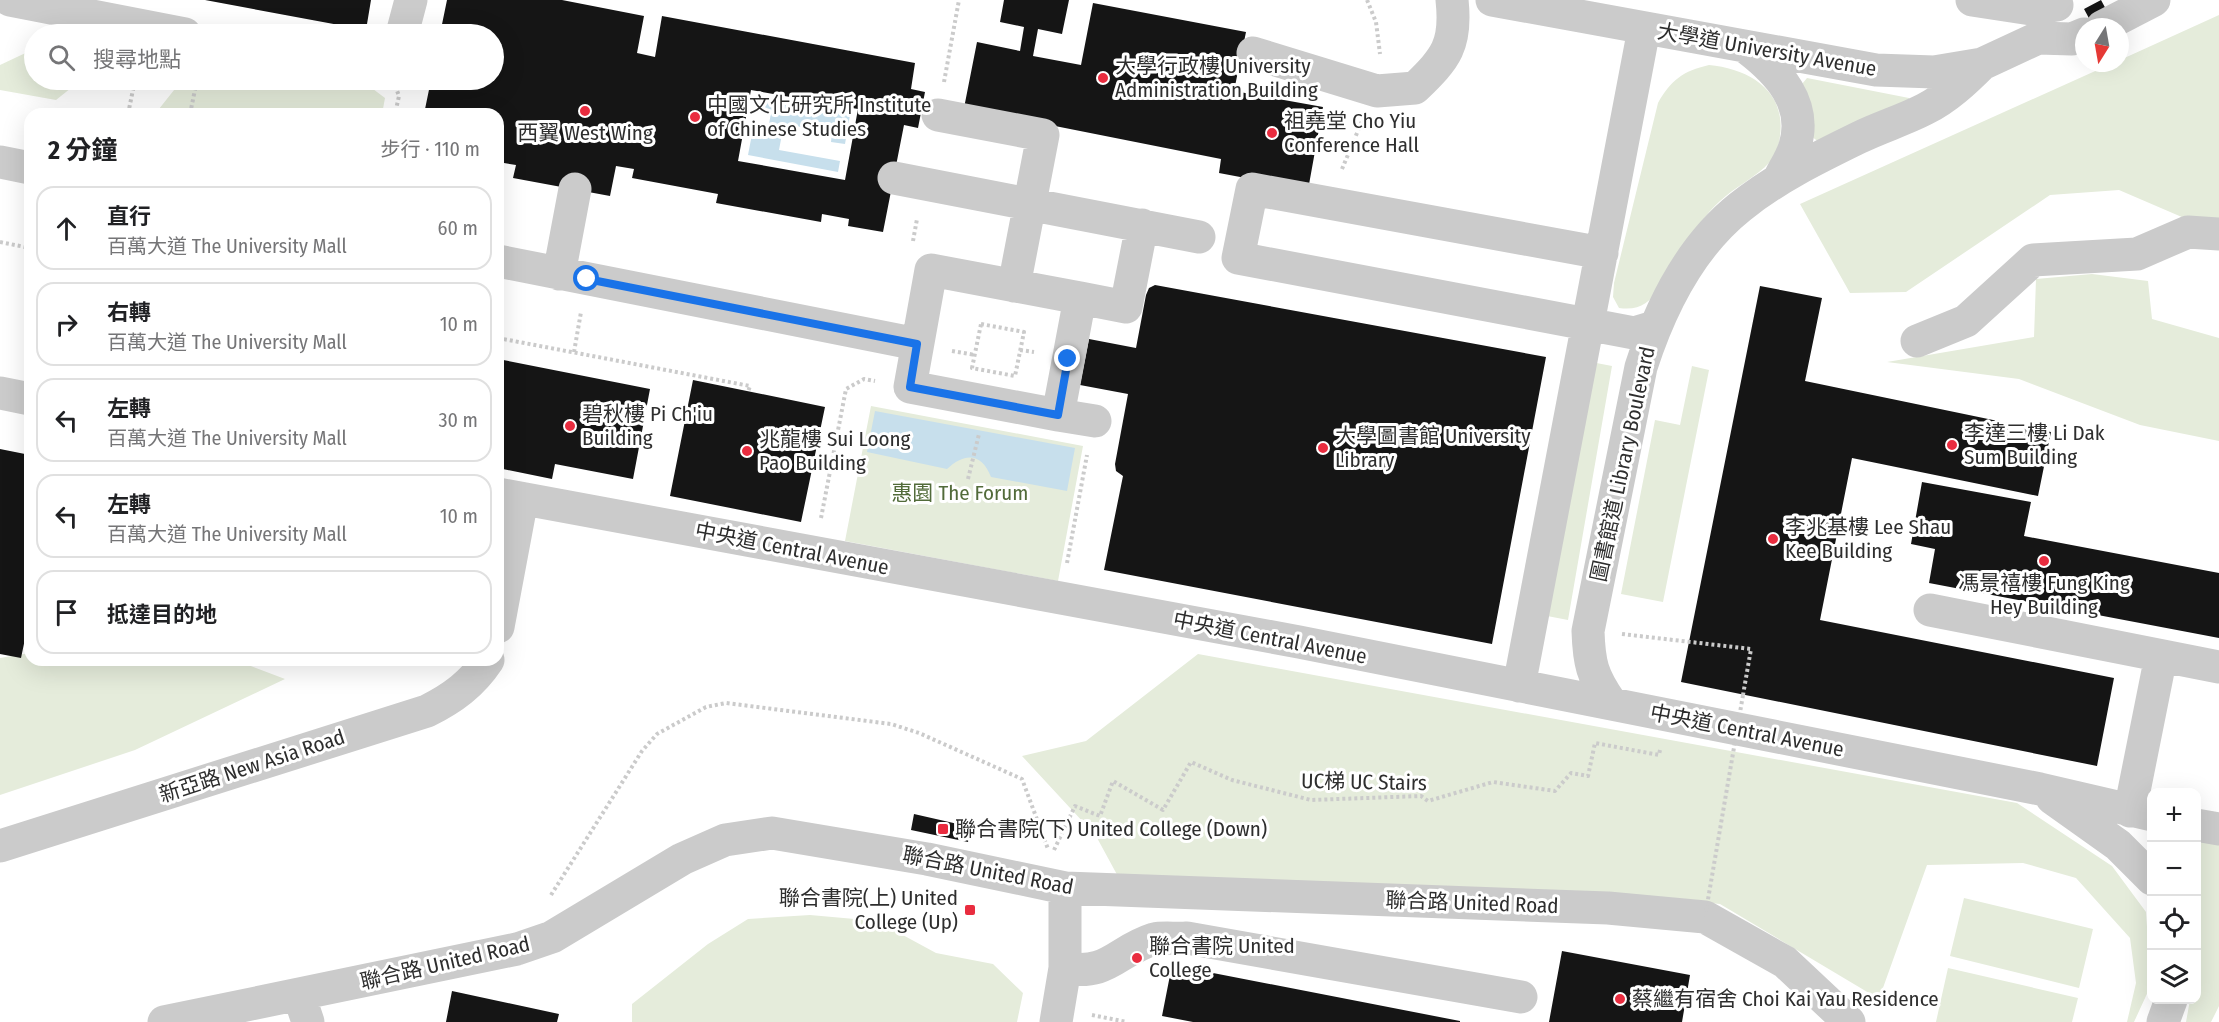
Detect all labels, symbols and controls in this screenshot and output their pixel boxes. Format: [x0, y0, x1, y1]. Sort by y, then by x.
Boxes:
street label: 大學道 University Avenue [1656, 18, 1878, 82]
north arrow [2075, 18, 2129, 72]
search box [24, 24, 504, 90]
icon: search [45, 41, 78, 74]
text: 搜尋地點 [93, 46, 181, 73]
place label: 大學行政樓 University Administration Building [1115, 53, 1318, 103]
marker: 大學行政樓 University Administration Building [1096, 71, 1110, 85]
place label: 中國文化研究所 Institute of Chinese Studies [707, 92, 931, 142]
marker: 西翼 West Wing [578, 104, 592, 118]
place label: 祖堯堂 Cho Yiu Conference Hall [1284, 108, 1419, 158]
marker: 中國文化研究所 Institute of Chinese Studies [688, 110, 702, 124]
place label: 西翼 West Wing [517, 120, 653, 146]
marker: 祖堯堂 Cho Yiu Conference Hall [1265, 126, 1279, 140]
text: 2 分鐘 [48, 135, 117, 166]
text: 步行 · 110 m [381, 137, 480, 161]
text: 直行 [107, 203, 151, 230]
icon: ahead [50, 212, 83, 245]
text: 60 m [438, 216, 478, 240]
text: 百萬大道 The University Mall [107, 234, 347, 258]
route start [573, 265, 599, 291]
text: 右轉 [107, 299, 151, 326]
icon: right [50, 308, 83, 341]
text: 10 m [440, 312, 478, 336]
text: 百萬大道 The University Mall [107, 330, 347, 354]
street label: 圖書館道 Library Boulevard [1585, 344, 1661, 584]
route end [1054, 345, 1080, 371]
text: 左轉 [107, 395, 151, 422]
place label: 碧秋樓 Pi Ch'iu Building [582, 401, 713, 451]
icon: left [50, 404, 83, 437]
text: 30 m [438, 408, 478, 432]
marker: 碧秋樓 Pi Ch'iu Building [563, 419, 577, 433]
place label: 李達三樓 Li Dak Sum Building [1964, 420, 2105, 470]
place label: 大學圖書館 University Library [1335, 423, 1531, 473]
text: 百萬大道 The University Mall [107, 426, 347, 450]
place label: 兆龍樓 Sui Loong Pao Building [759, 426, 911, 476]
marker: 李達三樓 Li Dak Sum Building [1945, 438, 1959, 452]
marker: 大學圖書館 University Library [1316, 441, 1330, 455]
marker: 兆龍樓 Sui Loong Pao Building [740, 444, 754, 458]
park label: 惠園 The Forum [891, 480, 1029, 506]
text: 左轉 [107, 491, 151, 518]
icon: left [50, 500, 83, 533]
text: 10 m [440, 504, 478, 528]
place label: 李兆基樓 Lee Shau Kee Building [1785, 514, 1951, 564]
street label: 中央道 Central Avenue [693, 517, 891, 581]
text: 百萬大道 The University Mall [107, 522, 347, 546]
marker: 李兆基樓 Lee Shau Kee Building [1766, 532, 1780, 546]
marker: 馮景禧樓 Fung King Hey Building [2037, 554, 2051, 568]
place label: 馮景禧樓 Fung King Hey Building [1958, 570, 2130, 620]
icon: arrive [50, 596, 83, 629]
text: 抵達目的地 [107, 601, 217, 628]
street label: 中央道 Central Avenue [1171, 606, 1369, 670]
street label: 中央道 Central Avenue [1648, 699, 1846, 763]
street label: 新亞路 New Asia Road [156, 724, 348, 808]
street label: UC梯 UC Stairs [1301, 768, 1427, 796]
map controls [2147, 788, 2201, 1004]
button: + [2147, 788, 2201, 842]
place label: 聯合書院(下) United College (Down) [955, 816, 1267, 842]
marker: 聯合書院(下) United College (Down) [936, 822, 950, 836]
street label: 聯合路 United Road [900, 842, 1076, 900]
button: − [2147, 842, 2201, 896]
place label: 聯合書院(上) United College (Up) [779, 885, 958, 935]
street label: 聯合路 United Road [1385, 887, 1559, 919]
button: locate [2147, 896, 2201, 950]
marker: 聯合書院(上) United College (Up) [963, 903, 977, 917]
street label: 聯合路 United Road [358, 931, 532, 995]
place label: 聯合書院 United College [1149, 933, 1295, 983]
button: layers [2147, 950, 2201, 1004]
marker: 聯合書院 United College [1130, 951, 1144, 965]
place label: 蔡繼有宿舍 Choi Kai Yau Residence [1632, 986, 1939, 1012]
marker: 蔡繼有宿舍 Choi Kai Yau Residence [1613, 992, 1627, 1006]

